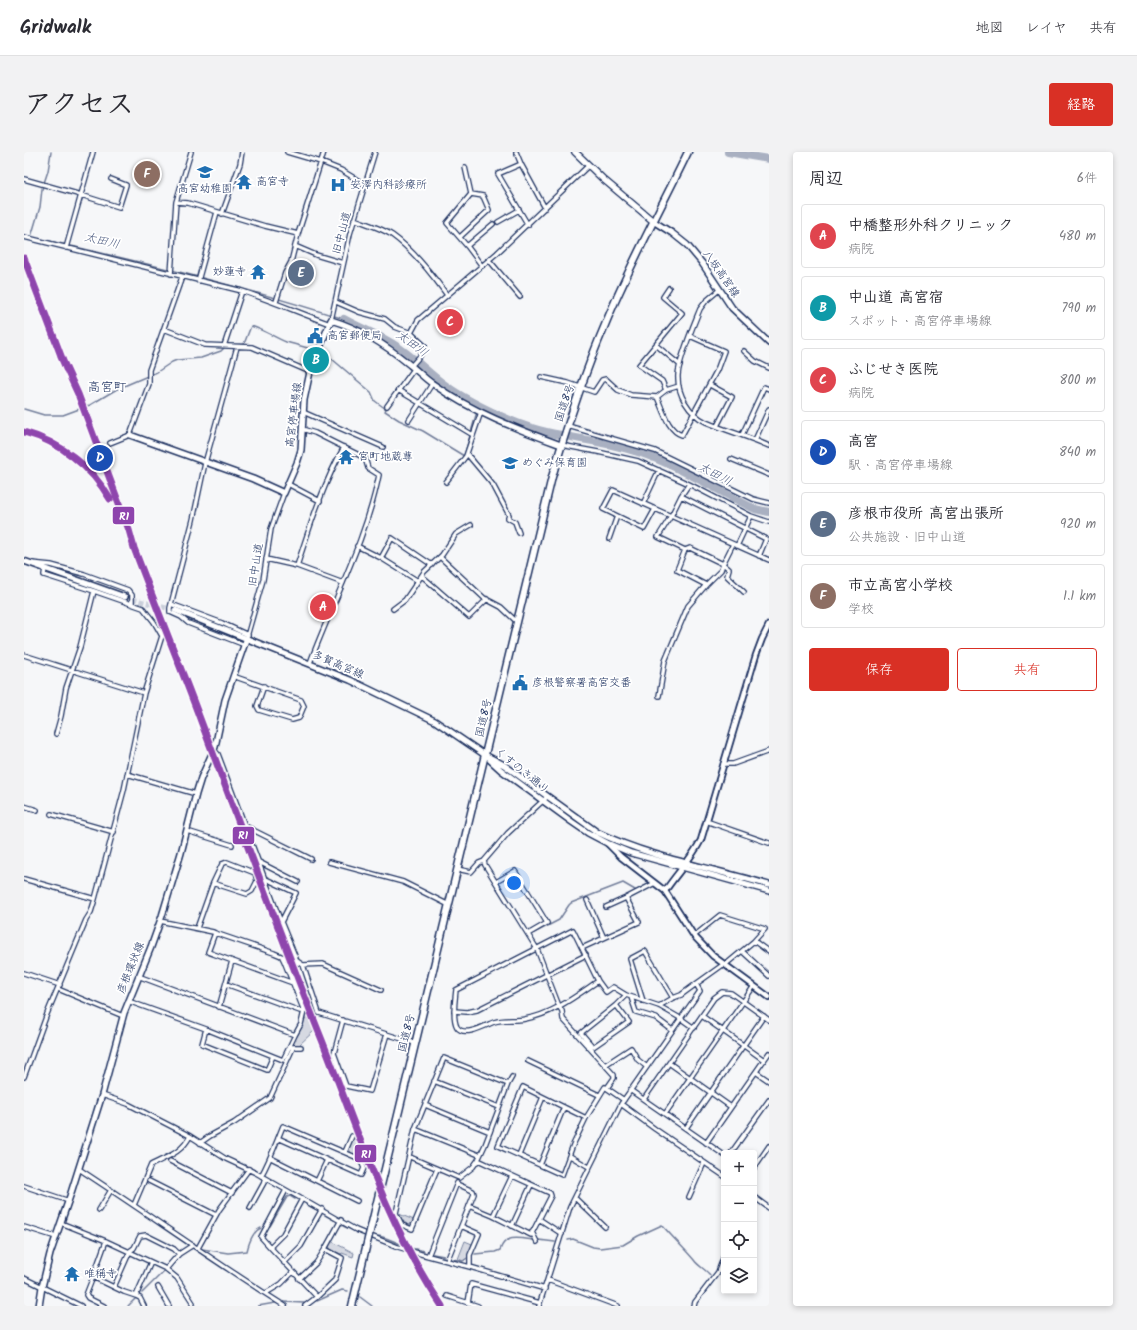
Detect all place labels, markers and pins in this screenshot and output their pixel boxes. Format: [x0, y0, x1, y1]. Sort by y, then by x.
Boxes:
pin: F [134, 159, 160, 189]
school or university icon: 高宮幼稚園 [196, 163, 214, 181]
temple icon: 高宮寺 [235, 173, 253, 191]
place label: 高宮寺 [256, 173, 289, 191]
hospital icon: 安澤内科診療所 [329, 176, 347, 194]
place label: 安澤内科診療所 [350, 176, 427, 194]
place label: 高宮幼稚園 [178, 180, 233, 198]
pin: E [288, 258, 314, 288]
place label: 妙蓮寺 [213, 263, 246, 281]
temple icon: 妙蓮寺 [249, 263, 267, 281]
pin: C [437, 307, 463, 337]
public building icon: 高宮郵便局 [306, 327, 324, 345]
place label: 高宮郵便局 [327, 327, 382, 345]
pin: B [303, 345, 329, 375]
pin: D [87, 443, 113, 473]
temple icon: 宮町地蔵尊 [337, 448, 355, 466]
place label: 宮町地蔵尊 [358, 448, 413, 466]
school or university icon: めぐみ保育園 [501, 454, 519, 472]
place label: めぐみ保育園 [522, 454, 588, 472]
pin: A [310, 592, 336, 622]
public building icon: 彦根警察署高宮交番 [511, 674, 529, 692]
place label: 彦根警察署高宮交番 [532, 674, 631, 692]
temple icon: 唯稱寺 [63, 1265, 81, 1283]
place label: 唯稱寺 [84, 1265, 117, 1283]

